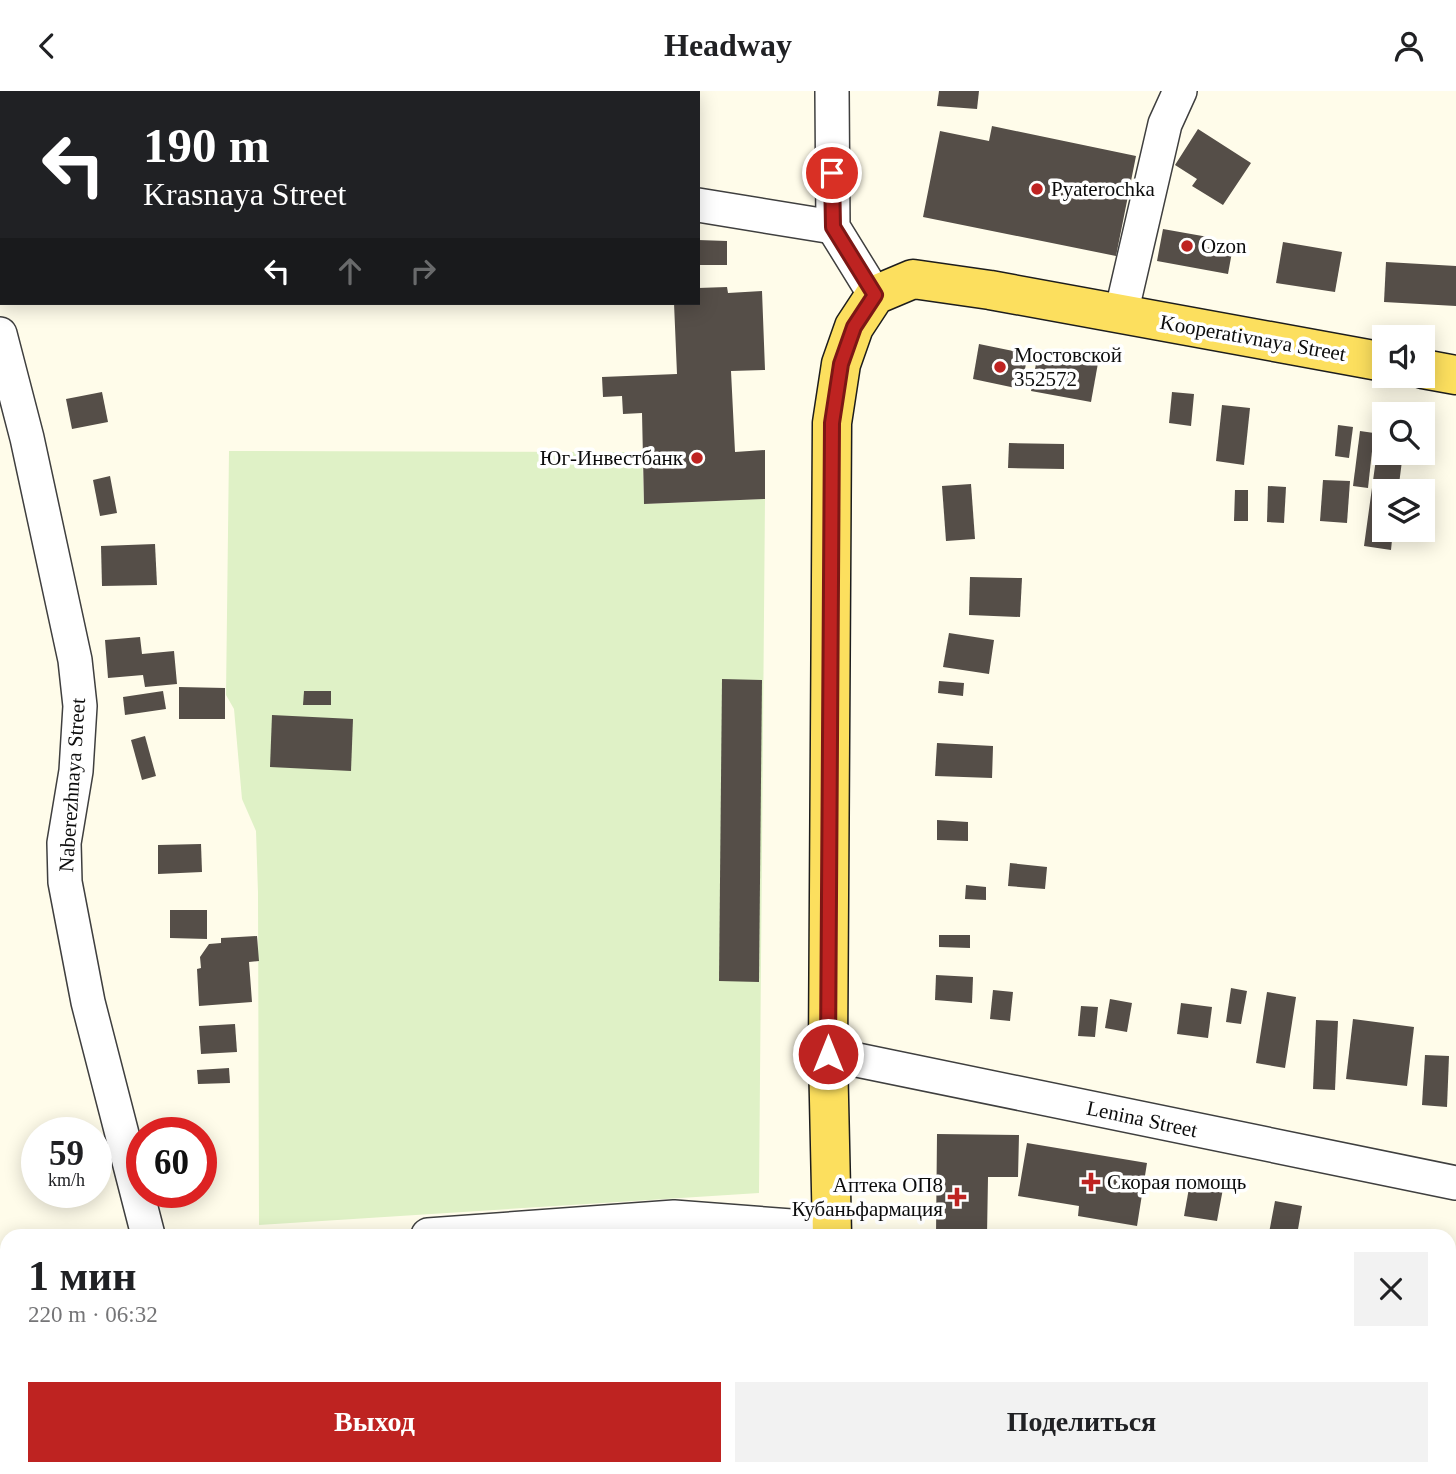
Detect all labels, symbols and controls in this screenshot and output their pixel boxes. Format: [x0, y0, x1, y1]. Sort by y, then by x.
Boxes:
icon: back [28, 27, 66, 65]
text: Headway [664, 27, 792, 63]
icon: person [1390, 27, 1428, 65]
text: 190 m [143, 118, 270, 173]
icon: left [28, 119, 119, 210]
pin [802, 143, 862, 203]
icon: arrive [813, 154, 851, 192]
text: Krasnaya Street [143, 176, 346, 212]
place label: Pyaterochka [1051, 177, 1155, 201]
marker: Pyaterochka [1029, 181, 1045, 197]
place label: Ozon [1201, 234, 1247, 258]
marker: Ozon [1179, 238, 1195, 254]
icon: left [258, 252, 296, 290]
icon: ahead [331, 252, 369, 290]
icon: right [404, 252, 442, 290]
street label: Kooperativnaya Street [1158, 310, 1348, 366]
map controls [1372, 325, 1435, 542]
button: sound [1372, 325, 1435, 388]
place label: Мостовской 352572 [1014, 343, 1122, 391]
marker: Мостовской 352572 [992, 359, 1008, 375]
button: search [1372, 402, 1435, 465]
place label: Юг-Инвестбанк [540, 446, 684, 470]
marker: Юг-Инвестбанк [689, 450, 705, 466]
button: layers [1372, 479, 1435, 542]
street label: Naberezhnaya Street [54, 697, 90, 873]
position arrow [791, 1017, 865, 1091]
street label: Lenina Street [1084, 1096, 1200, 1142]
speed limit sign: 60 [126, 1117, 217, 1208]
text: 59 [49, 1134, 84, 1173]
text: km/h [48, 1170, 85, 1190]
place label: Скорая помощь [1107, 1170, 1246, 1194]
marker: Скорая помощь [1081, 1172, 1101, 1192]
place label: Аптека ОП8 Кубаньфармация [792, 1173, 943, 1221]
marker: Аптека ОП8 Кубаньфармация [949, 1189, 965, 1205]
button: close [1354, 1252, 1428, 1326]
text: 1 мин [28, 1253, 137, 1299]
text: 220 m · 06:32 [28, 1302, 158, 1327]
button: Выход [28, 1382, 721, 1462]
button: Поделиться [735, 1382, 1428, 1462]

